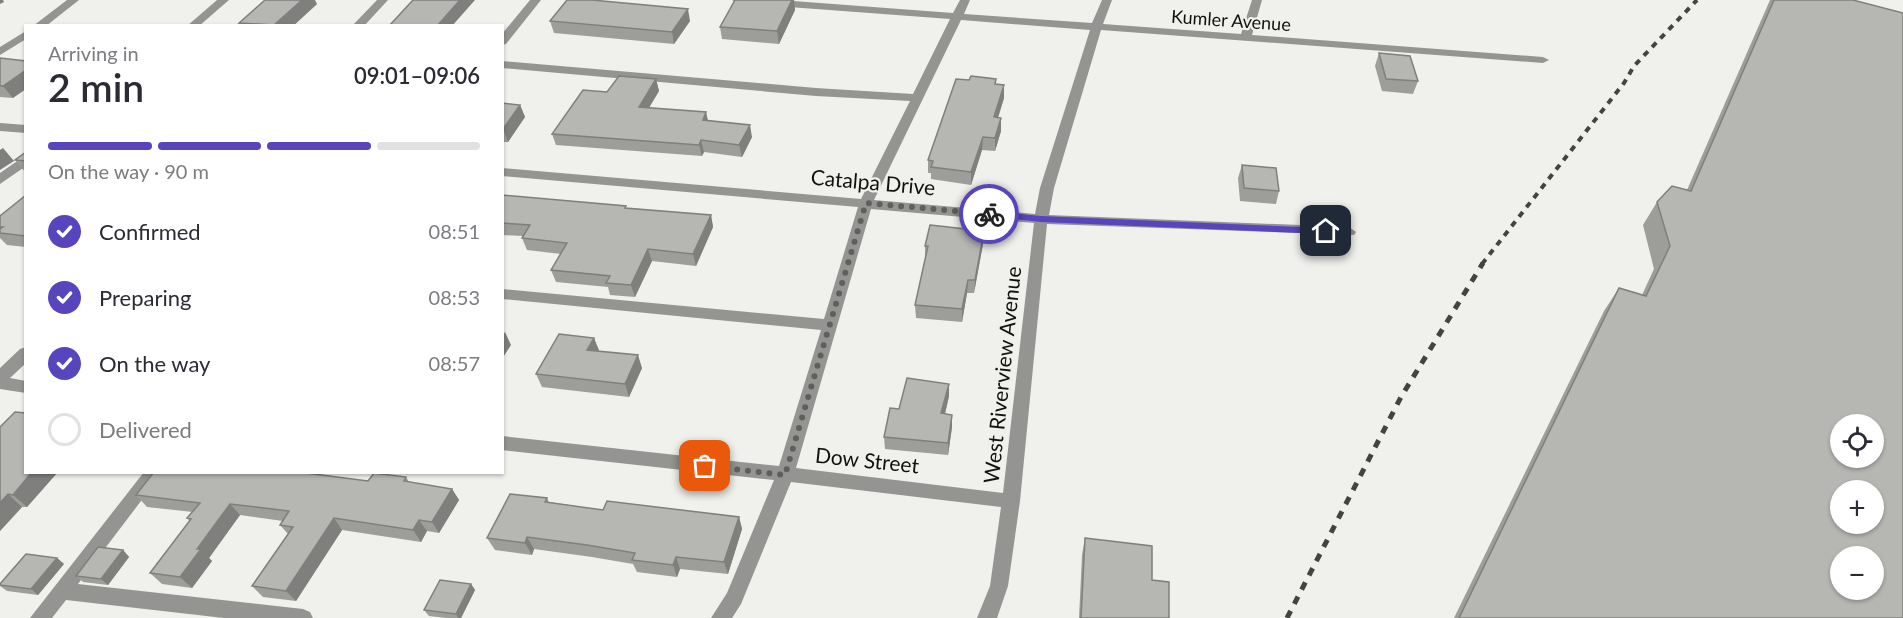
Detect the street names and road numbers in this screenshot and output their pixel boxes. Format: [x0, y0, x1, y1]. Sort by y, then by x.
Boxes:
street label: Kumler Avenue [1171, 5, 1292, 35]
street label: Catalpa Drive [810, 164, 936, 199]
street label: West Riverview Avenue [978, 265, 1025, 485]
street label: Dow Street [814, 442, 921, 477]

